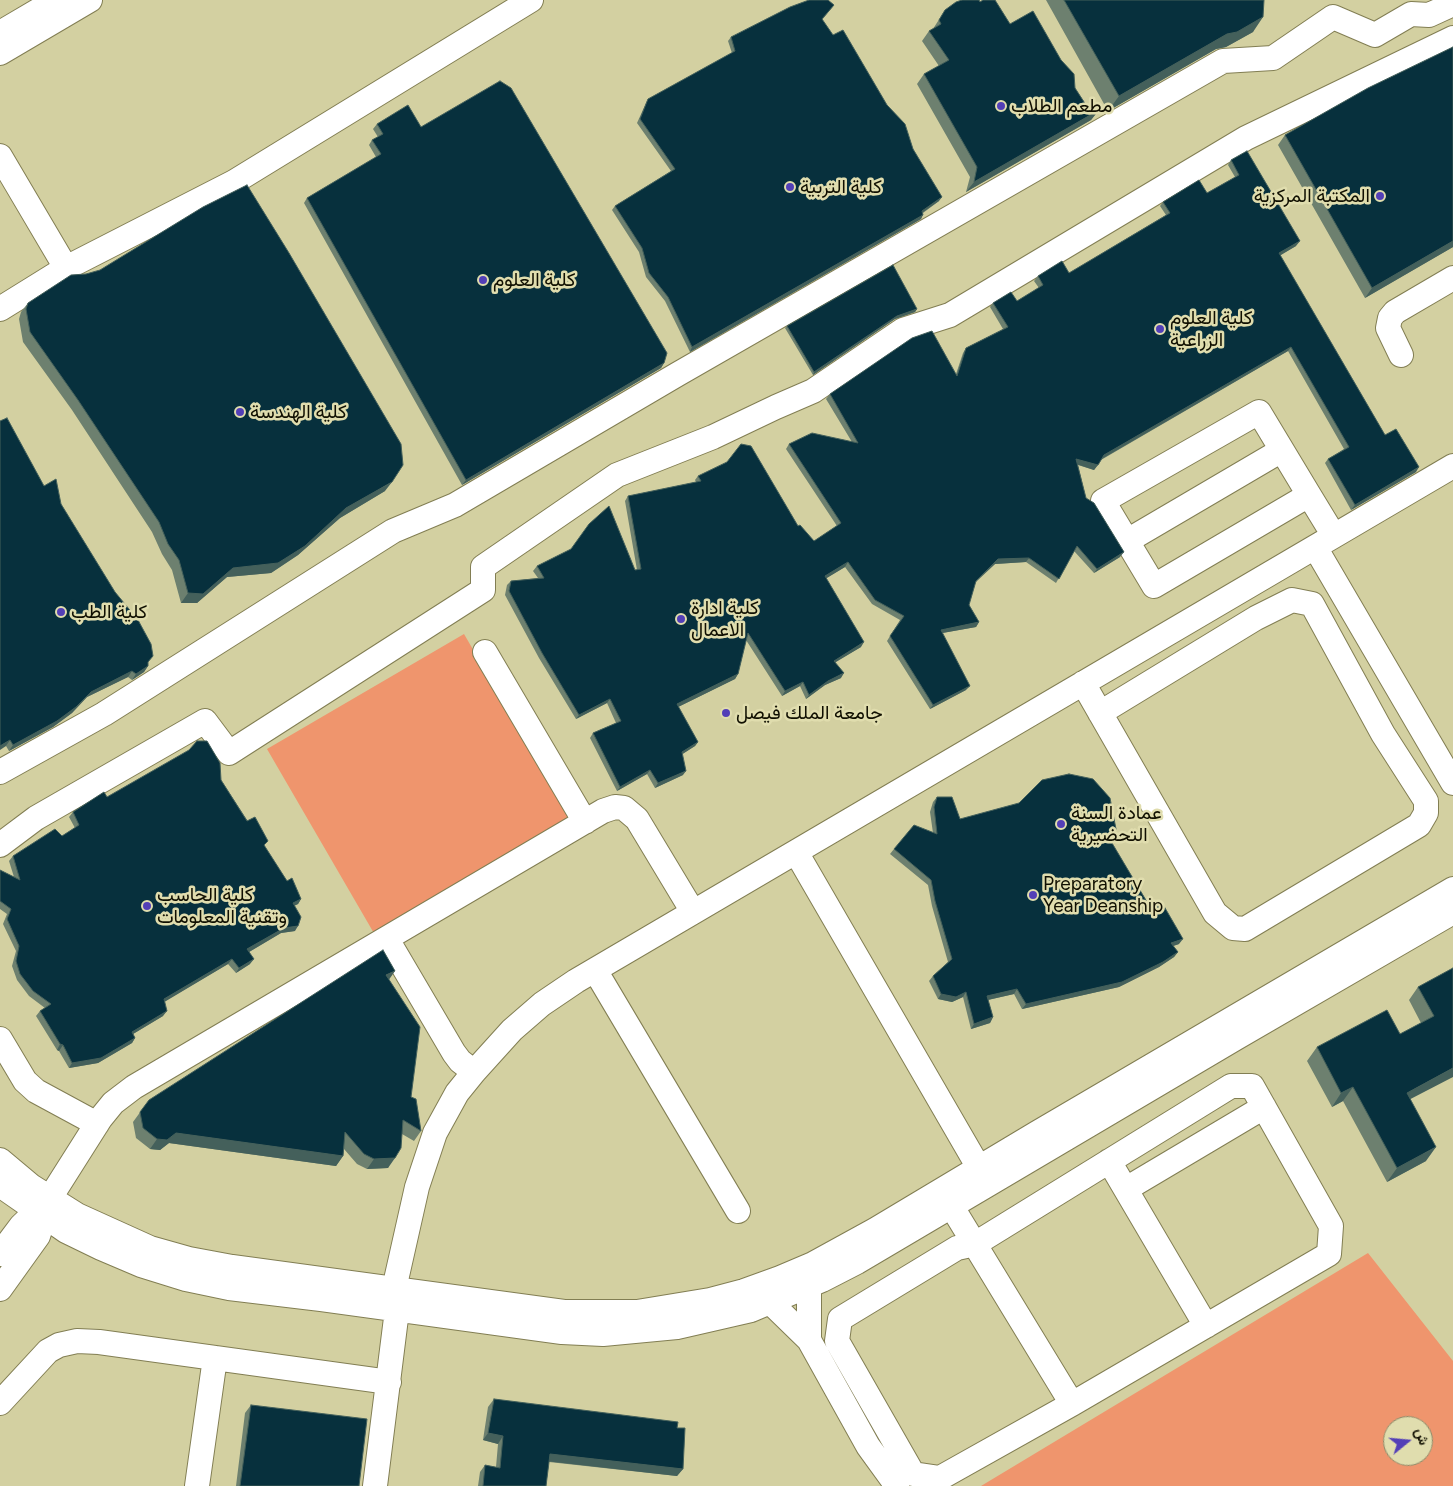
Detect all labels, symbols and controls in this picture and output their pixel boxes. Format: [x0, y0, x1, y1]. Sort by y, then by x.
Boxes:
place label: مطعم الطلاب [1011, 95, 1112, 117]
marker: مطعم الطلاب [995, 100, 1007, 112]
place label: كلية التربية [800, 176, 882, 198]
marker: كلية التربية [784, 181, 796, 193]
place label: المكتبة المركزية [1254, 185, 1370, 207]
marker: المكتبة المركزية [1374, 190, 1386, 202]
place label: كلية العلوم [493, 269, 575, 291]
marker: كلية العلوم [477, 274, 489, 286]
place label: كلية العلوم الزراعية [1170, 307, 1252, 351]
marker: كلية العلوم الزراعية [1154, 323, 1166, 335]
place label: كلية الهندسة [250, 401, 347, 423]
marker: كلية الهندسة [234, 406, 246, 418]
place label: كلية ادارة الاعمال [691, 597, 759, 641]
place label: كلية الطب [71, 601, 147, 623]
marker: كلية الطب [55, 606, 67, 618]
marker: كلية ادارة الاعمال [675, 613, 687, 625]
place label: جامعة الملك فيصل [736, 702, 883, 724]
marker: جامعة الملك فيصل [720, 707, 732, 719]
place label: عمادة السنة التحضيرية [1071, 802, 1162, 846]
marker: عمادة السنة التحضيرية [1055, 818, 1067, 830]
place label: Preparatory Year Deanship [1043, 873, 1163, 917]
place label: كلية الحاسب وتقنية المعلومات [157, 884, 287, 928]
marker: Preparatory Year Deanship [1027, 889, 1039, 901]
marker: كلية الحاسب وتقنية المعلومات [141, 900, 153, 912]
north arrow [1383, 1416, 1433, 1466]
text: ش [1411, 1426, 1432, 1447]

